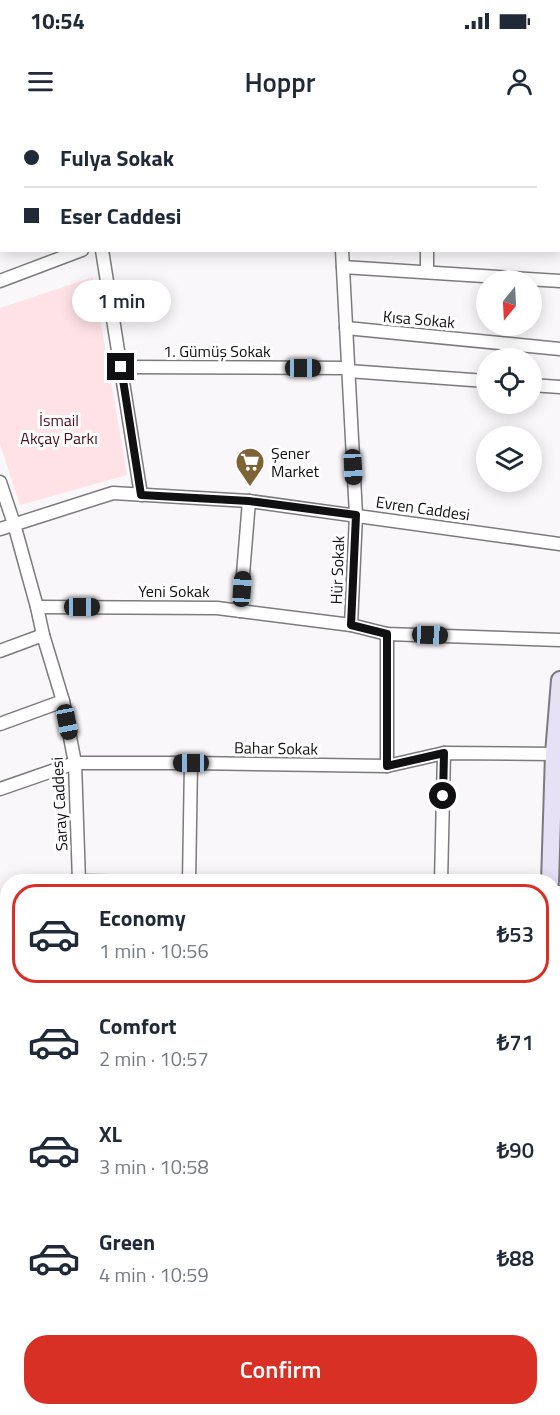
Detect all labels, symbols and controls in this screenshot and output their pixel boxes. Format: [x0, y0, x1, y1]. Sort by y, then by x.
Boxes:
text: 10:54 [30, 4, 85, 38]
text: Hoppr [244, 61, 316, 102]
icon: menu [24, 65, 57, 98]
icon: person [503, 65, 536, 98]
text: Fulya Sokak [60, 141, 174, 175]
text: Eser Caddesi [60, 199, 181, 233]
north arrow [476, 270, 542, 336]
map controls [476, 270, 542, 492]
callout: 1 min [72, 280, 170, 322]
text: 1 min [97, 285, 146, 316]
street label: Kısa Sokak [382, 304, 456, 334]
street label: 1. Gümüş Sokak [163, 339, 271, 363]
button: locate [476, 348, 542, 414]
route end [107, 353, 134, 380]
car [285, 359, 321, 377]
park label: İsmail Akçay Parkı [20, 408, 98, 450]
button: layers [476, 426, 542, 492]
place label: Şener Market [271, 441, 319, 483]
supermarket icon: Şener Market [234, 446, 266, 488]
car [343, 449, 363, 485]
street label: Evren Caddesi [374, 490, 472, 526]
street label: Hür Sokak [324, 535, 350, 605]
car [232, 570, 252, 608]
street label: Yeni Sokak [138, 579, 210, 603]
car [64, 598, 100, 616]
car [412, 625, 448, 645]
car [55, 703, 79, 741]
street label: Bahar Sokak [234, 735, 319, 761]
car [173, 754, 209, 772]
street label: Saray Caddesi [45, 756, 73, 852]
route start [429, 782, 456, 809]
text: Economy [99, 901, 186, 935]
icon: car [27, 907, 81, 961]
text: ₺53 [497, 917, 534, 951]
text: 1 min · 10:56 [99, 935, 209, 966]
text: Comfort [99, 1009, 177, 1043]
icon: car [27, 1015, 81, 1069]
text: ₺71 [497, 1025, 534, 1059]
text: 2 min · 10:57 [99, 1043, 209, 1074]
text: XL [99, 1117, 122, 1151]
icon: car [27, 1123, 81, 1177]
text: ₺90 [497, 1133, 534, 1167]
text: 3 min · 10:58 [99, 1151, 209, 1182]
text: Green [99, 1225, 155, 1259]
icon: car [27, 1231, 81, 1285]
text: ₺88 [497, 1241, 534, 1275]
text: 4 min · 10:59 [99, 1259, 209, 1290]
button: Confirm [24, 1335, 537, 1404]

